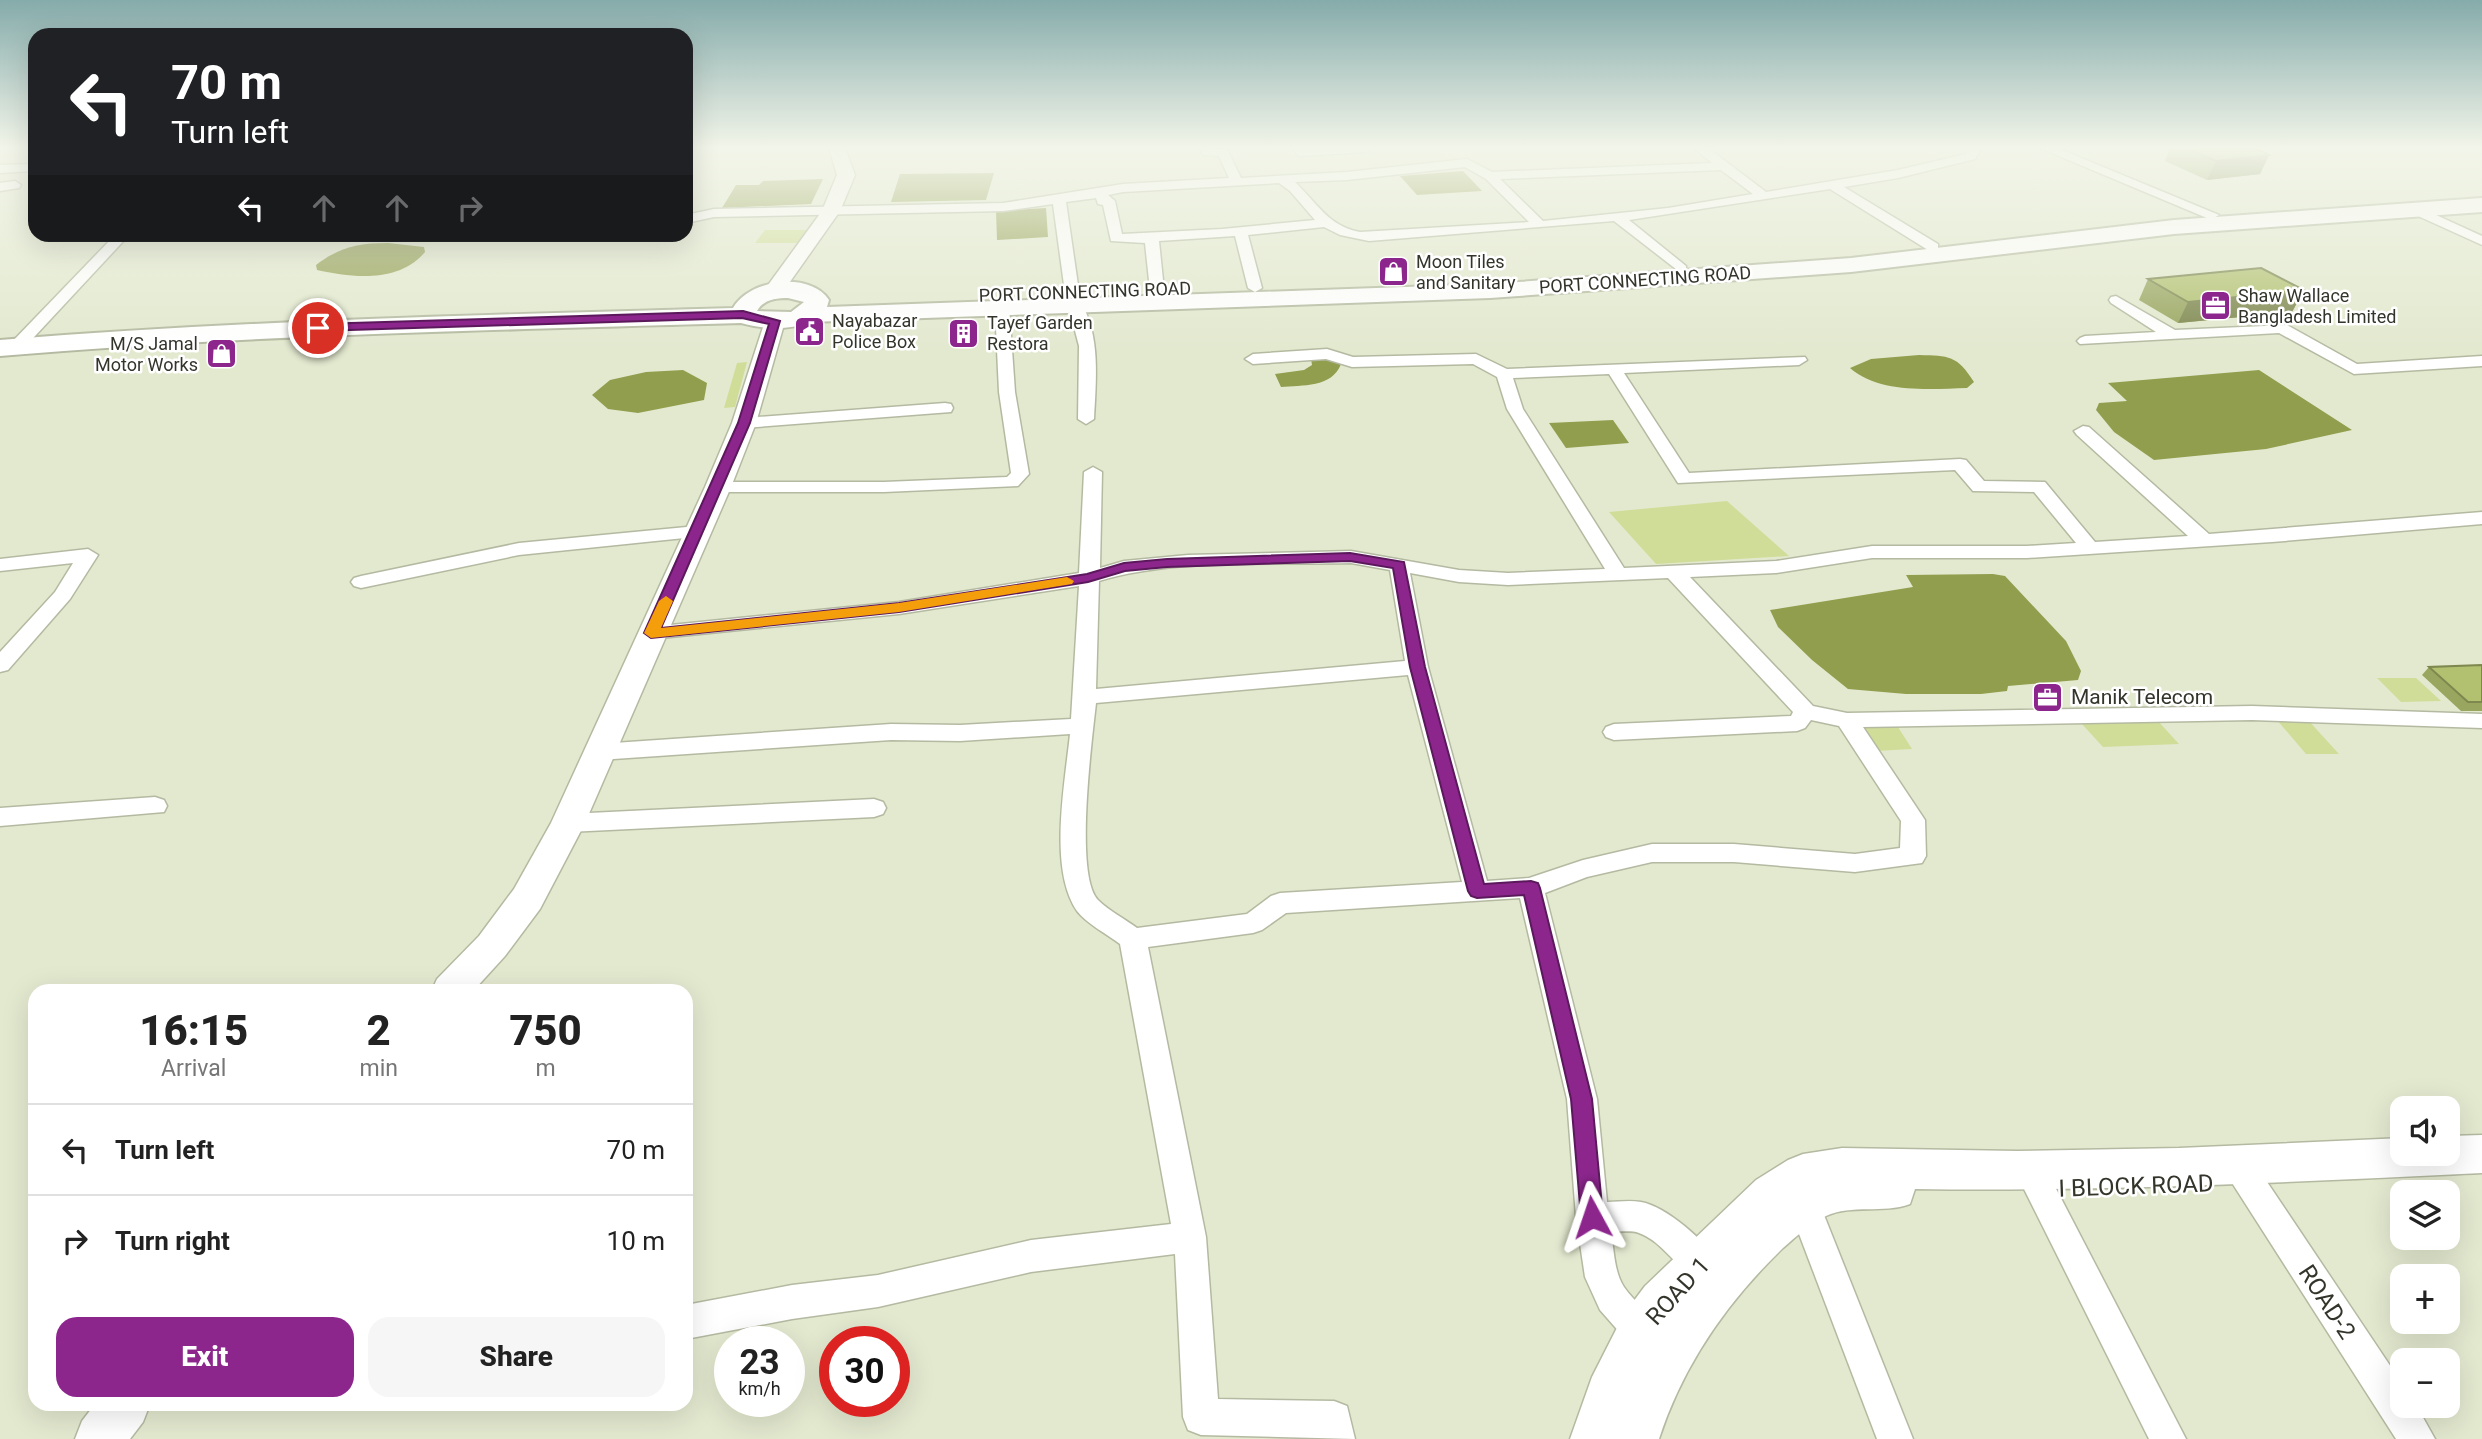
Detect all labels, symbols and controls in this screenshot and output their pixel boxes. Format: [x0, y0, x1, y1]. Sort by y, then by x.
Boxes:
text: 70 m [171, 54, 282, 111]
icon: left [56, 56, 147, 147]
text: Turn left [171, 113, 289, 151]
icon: left [232, 189, 270, 227]
icon: ahead [305, 189, 343, 227]
icon: ahead [378, 189, 416, 227]
icon: right [451, 189, 489, 227]
place label: Moon Tiles and Sanitary [1416, 251, 1516, 293]
shop icon: Moon Tiles and Sanitary [1376, 255, 1410, 289]
street label: PORT CONNECTING ROAD [1538, 262, 1752, 297]
street label: PORT CONNECTING ROAD [978, 277, 1192, 306]
place label: Shaw Wallace Bangladesh Limited [2238, 285, 2396, 327]
office icon: Shaw Wallace Bangladesh Limited [2198, 289, 2232, 323]
pin [288, 298, 348, 358]
icon: arrive [299, 309, 337, 347]
place label: Nayabazar Police Box [832, 310, 917, 352]
place label: Tayef Garden Restora [987, 312, 1093, 354]
public building icon: Nayabazar Police Box [792, 314, 826, 348]
building icon: Tayef Garden Restora [947, 316, 981, 350]
place label: M/S Jamal Motor Works [95, 333, 198, 375]
shop icon: M/S Jamal Motor Works [204, 337, 238, 371]
office icon: Manik Telecom [2031, 680, 2065, 714]
place label: Manik Telecom [2071, 685, 2213, 709]
text: 16:15 [139, 1006, 248, 1055]
text: 2 [367, 1006, 391, 1055]
text: 750 [509, 1006, 582, 1055]
text: Arrival [161, 1055, 226, 1082]
text: min [359, 1055, 398, 1082]
text: m [535, 1055, 556, 1082]
map controls [2390, 1096, 2460, 1418]
button: sound [2390, 1096, 2460, 1166]
icon: left [56, 1131, 94, 1169]
text: Turn left [115, 1135, 214, 1165]
text: 70 m [607, 1135, 665, 1165]
street label: I BLOCK ROAD [2058, 1169, 2214, 1203]
position arrow [1555, 1180, 1629, 1254]
button: layers [2390, 1180, 2460, 1250]
icon: right [56, 1222, 94, 1260]
text: Turn right [115, 1226, 230, 1256]
text: 10 m [607, 1226, 665, 1256]
street label: ROAD 1 [1640, 1251, 1716, 1331]
street label: ROAD-2 [2293, 1260, 2361, 1344]
button: + [2390, 1264, 2460, 1334]
button: Exit [56, 1317, 354, 1397]
button: Share [368, 1317, 665, 1397]
speed limit sign: 30 [819, 1326, 910, 1417]
text: 23 [739, 1342, 780, 1383]
button: − [2390, 1348, 2460, 1418]
text: km/h [738, 1378, 781, 1399]

